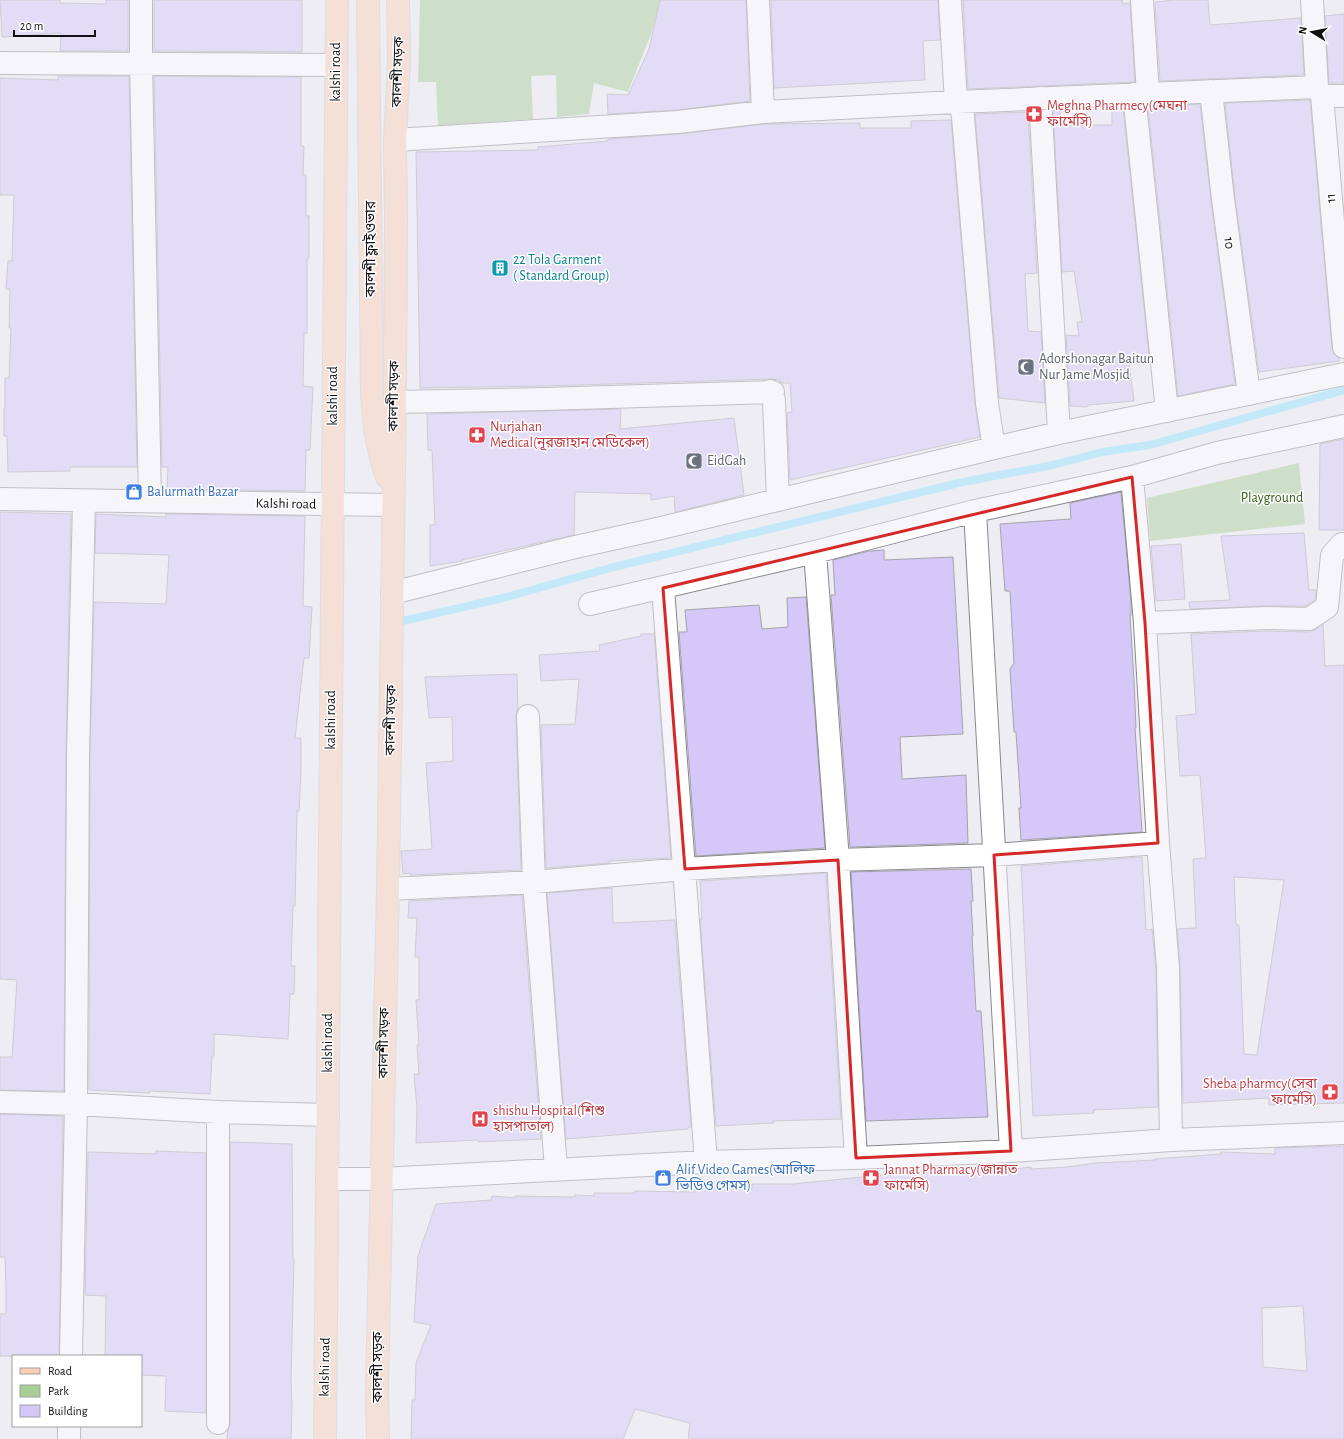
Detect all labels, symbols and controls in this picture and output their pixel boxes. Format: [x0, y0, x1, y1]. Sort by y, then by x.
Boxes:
scale bar [14, 12, 95, 38]
north arrow [1292, 12, 1332, 52]
text: 20 m [20, 20, 43, 32]
text: N [1297, 26, 1309, 35]
street label: কালশী সড়ক [388, 36, 406, 109]
street label: kalshi road [329, 42, 343, 102]
place label: Meghna Pharmecy(মেঘনা ফার্মেসি) [1046, 99, 1187, 129]
pharmacy icon: Meghna Pharmecy(মেঘনা ফার্মেসি) [1024, 104, 1044, 124]
street label: 11 [1324, 193, 1338, 203]
street label: কালশী ফ্লাইওভার [362, 200, 378, 298]
street label: 10 [1221, 236, 1237, 250]
place label: 22 Tola Garment ( Standard Group) [513, 253, 610, 283]
building icon: 22 Tola Garment ( Standard Group) [490, 258, 510, 278]
place label: Adorshonagar Baitun Nur Jame Mosjid [1039, 352, 1154, 382]
mosque icon: Adorshonagar Baitun Nur Jame Mosjid [1016, 357, 1036, 377]
street label: কালশী সড়ক [384, 360, 402, 433]
street label: kalshi road [326, 366, 340, 426]
place label: Nurjahan Medical(নূরজাহান মেডিকেল) [490, 420, 650, 451]
pharmacy icon: Nurjahan Medical(নূরজাহান মেডিকেল) [467, 425, 487, 445]
mosque icon: EidGah [684, 451, 704, 471]
place label: EidGah [707, 454, 746, 468]
shop icon: Balurmath Bazar [124, 482, 144, 502]
place label: Balurmath Bazar [147, 485, 239, 499]
park label: Playground [1241, 491, 1303, 505]
street label: Kalshi road [256, 496, 316, 512]
street label: কালশী সড়ক [381, 684, 399, 757]
street label: kalshi road [324, 690, 338, 750]
street label: কালশী সড়ক [374, 1007, 392, 1080]
street label: kalshi road [321, 1013, 335, 1073]
place label: Sheba pharmcy(সেবা ফার্মেসি) [1203, 1077, 1317, 1107]
pharmacy icon: Sheba pharmcy(সেবা ফার্মেসি) [1320, 1082, 1340, 1102]
place label: shishu Hospital(শিশু হাসপাতাল) [492, 1102, 605, 1134]
hospital icon: shishu Hospital(শিশু হাসপাতাল) [470, 1109, 490, 1129]
place label: Alif Video Games(আলিফ ভিডিও গেমস) [675, 1161, 815, 1193]
place label: Jannat Pharmacy(জান্নাত ফার্মেসি) [883, 1163, 1019, 1193]
shop icon: Alif Video Games(আলিফ ভিডিও গেমস) [653, 1168, 673, 1188]
pharmacy icon: Jannat Pharmacy(জান্নাত ফার্মেসি) [861, 1168, 881, 1188]
street label: কালশী সড়ক [369, 1331, 385, 1403]
street label: kalshi road [317, 1337, 333, 1397]
legend [12, 1355, 142, 1427]
text: Road [48, 1365, 72, 1377]
text: Park [48, 1385, 69, 1397]
text: Building [48, 1405, 88, 1417]

